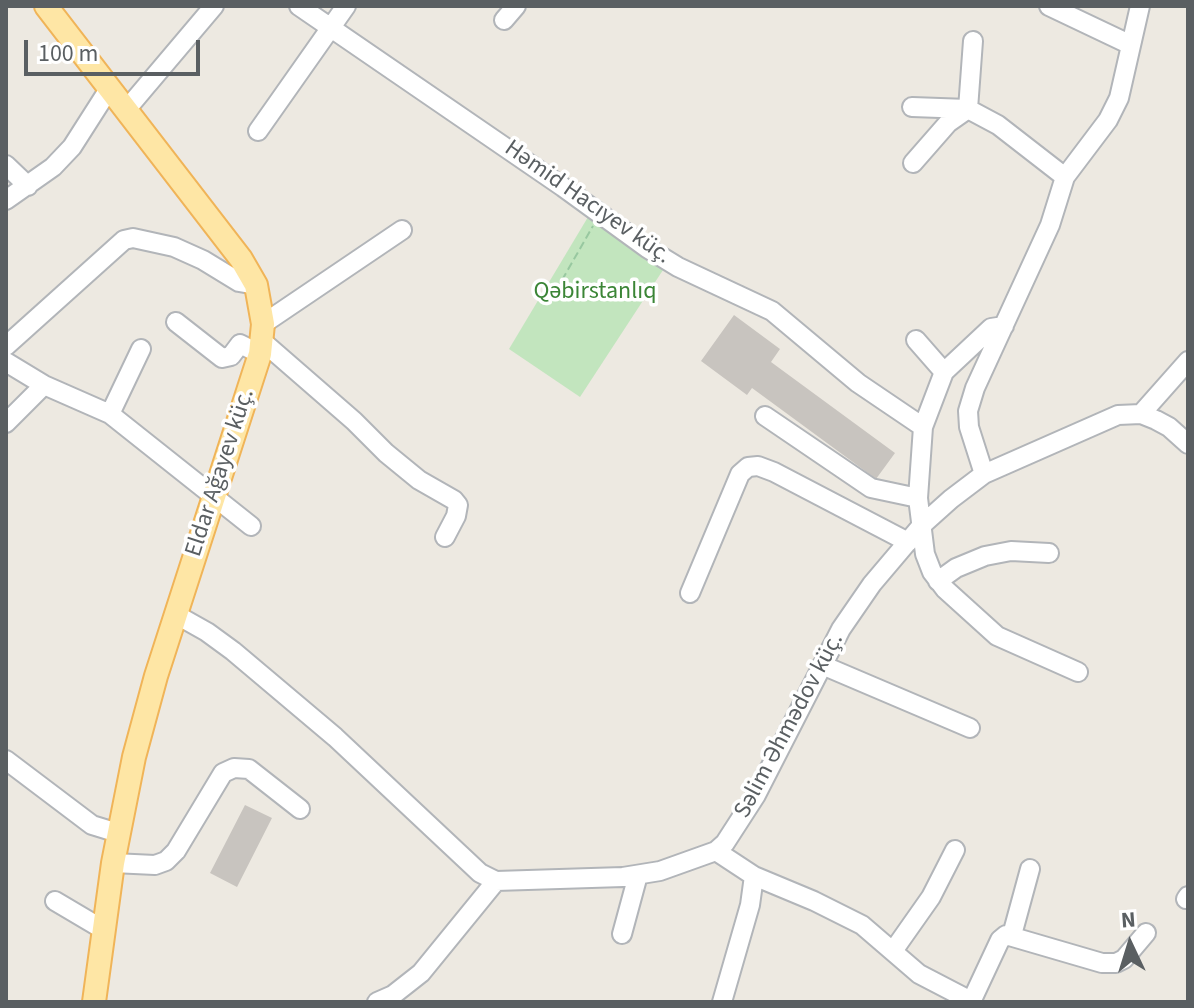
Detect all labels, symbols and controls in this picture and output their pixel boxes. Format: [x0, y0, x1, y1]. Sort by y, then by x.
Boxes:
scale bar [28, 24, 204, 74]
text: 100 m [38, 36, 98, 71]
street label: Həmid Hacıyev küç. [498, 135, 676, 271]
park label: Qəbirstanlıq [533, 279, 657, 307]
street label: Eldar Ağayev küç. [180, 385, 262, 561]
street label: Səlim Əhmədov küç. [729, 628, 851, 824]
north arrow [1090, 904, 1170, 984]
text: N [1120, 904, 1137, 937]

